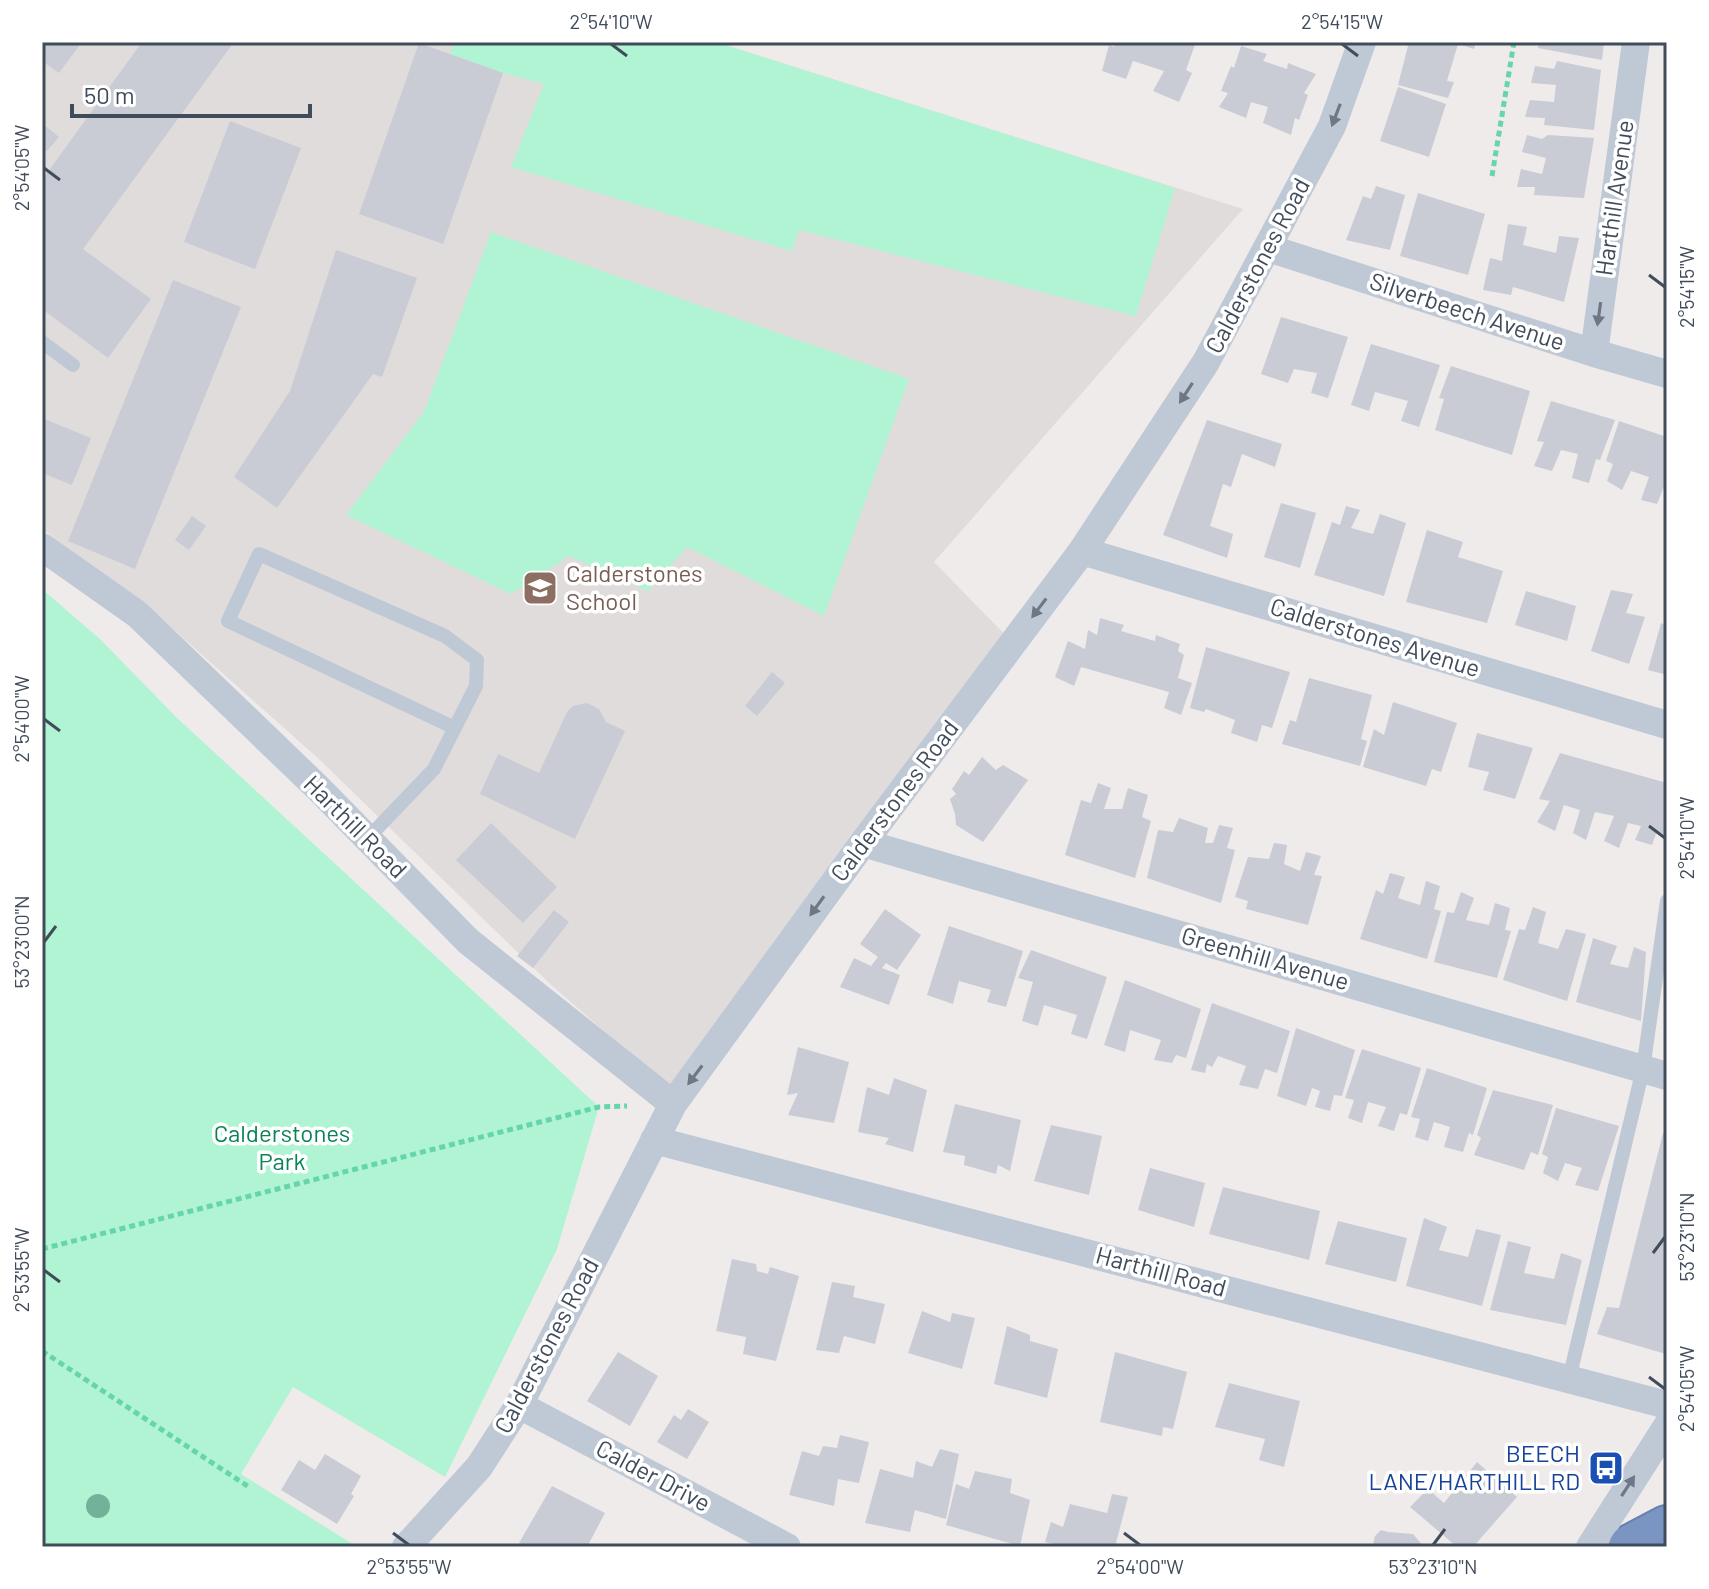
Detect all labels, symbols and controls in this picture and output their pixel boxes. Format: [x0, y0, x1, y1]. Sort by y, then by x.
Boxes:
text: 2°54'10"W [569, 9, 653, 33]
text: 2°54'15"W [1301, 9, 1383, 33]
scale bar [72, 68, 310, 118]
text: 50 m [84, 80, 135, 109]
one-way arrow [1329, 103, 1342, 127]
street label: Harthill Avenue [1588, 118, 1639, 278]
text: 2°54'05"W [9, 124, 33, 211]
street label: Calderstones Road [1198, 173, 1315, 358]
text: 2°54'15"W [1674, 246, 1698, 328]
street label: Silverbeech Avenue [1366, 265, 1569, 356]
one-way arrow [1593, 301, 1606, 326]
one-way arrow [1179, 382, 1193, 404]
place label: Calderstones School [566, 558, 703, 615]
school or university icon: Calderstones School [521, 569, 559, 607]
street label: Calderstones Avenue [1267, 591, 1484, 682]
one-way arrow [1032, 598, 1048, 618]
text: 2°54'00"W [9, 675, 33, 763]
street label: Calderstones Road [824, 714, 964, 886]
street label: Harthill Road [299, 768, 414, 883]
text: 2°54'10"W [1674, 796, 1698, 880]
text: 53°23'00"N [9, 895, 33, 989]
one-way arrow [809, 895, 825, 917]
street label: Greenhill Avenue [1178, 920, 1353, 995]
one-way arrow [687, 1065, 703, 1085]
park label: Calderstones Park [214, 1118, 350, 1175]
text: 53°23'10"N [1674, 1193, 1698, 1281]
text: 2°53'55"W [9, 1227, 33, 1312]
street label: Harthill Road [1093, 1239, 1230, 1302]
street label: Calderstones Road [487, 1253, 604, 1438]
text: 2°54'05"W [1674, 1345, 1698, 1432]
street label: Calder Drive [592, 1433, 716, 1517]
place label: BEECH LANE/HARTHILL RD [1369, 1438, 1580, 1495]
bus stop icon: BEECH LANE/HARTHILL RD [1587, 1449, 1625, 1487]
one-way arrow [1621, 1475, 1635, 1497]
text: 2°53'55"W [367, 1554, 452, 1578]
text: 2°54'00"W [1096, 1554, 1184, 1578]
text: 53°23'10"N [1389, 1554, 1477, 1578]

